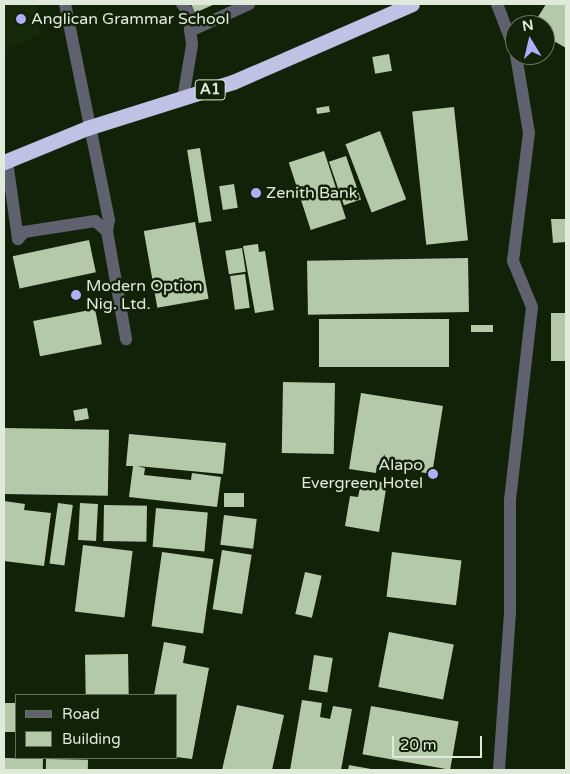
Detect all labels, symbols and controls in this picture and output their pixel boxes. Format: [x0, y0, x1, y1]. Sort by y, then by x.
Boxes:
place label: Anglican Grammar School [31, 9, 230, 29]
marker: Anglican Grammar School [15, 13, 27, 25]
north arrow [505, 15, 555, 65]
text: N [521, 16, 535, 35]
road number: A1 [194, 78, 226, 102]
place label: Zenith Bank [266, 183, 358, 203]
marker: Zenith Bank [250, 187, 262, 199]
place label: Modern Option Nig. Ltd. [86, 276, 203, 314]
marker: Modern Option Nig. Ltd. [70, 289, 82, 301]
place label: Alapo Evergreen Hotel [301, 455, 423, 493]
marker: Alapo Evergreen Hotel [427, 468, 439, 480]
legend [15, 694, 178, 759]
text: Road [62, 705, 100, 723]
scale bar [395, 726, 485, 758]
text: Building [62, 730, 121, 748]
text: 20 m [400, 736, 437, 754]

